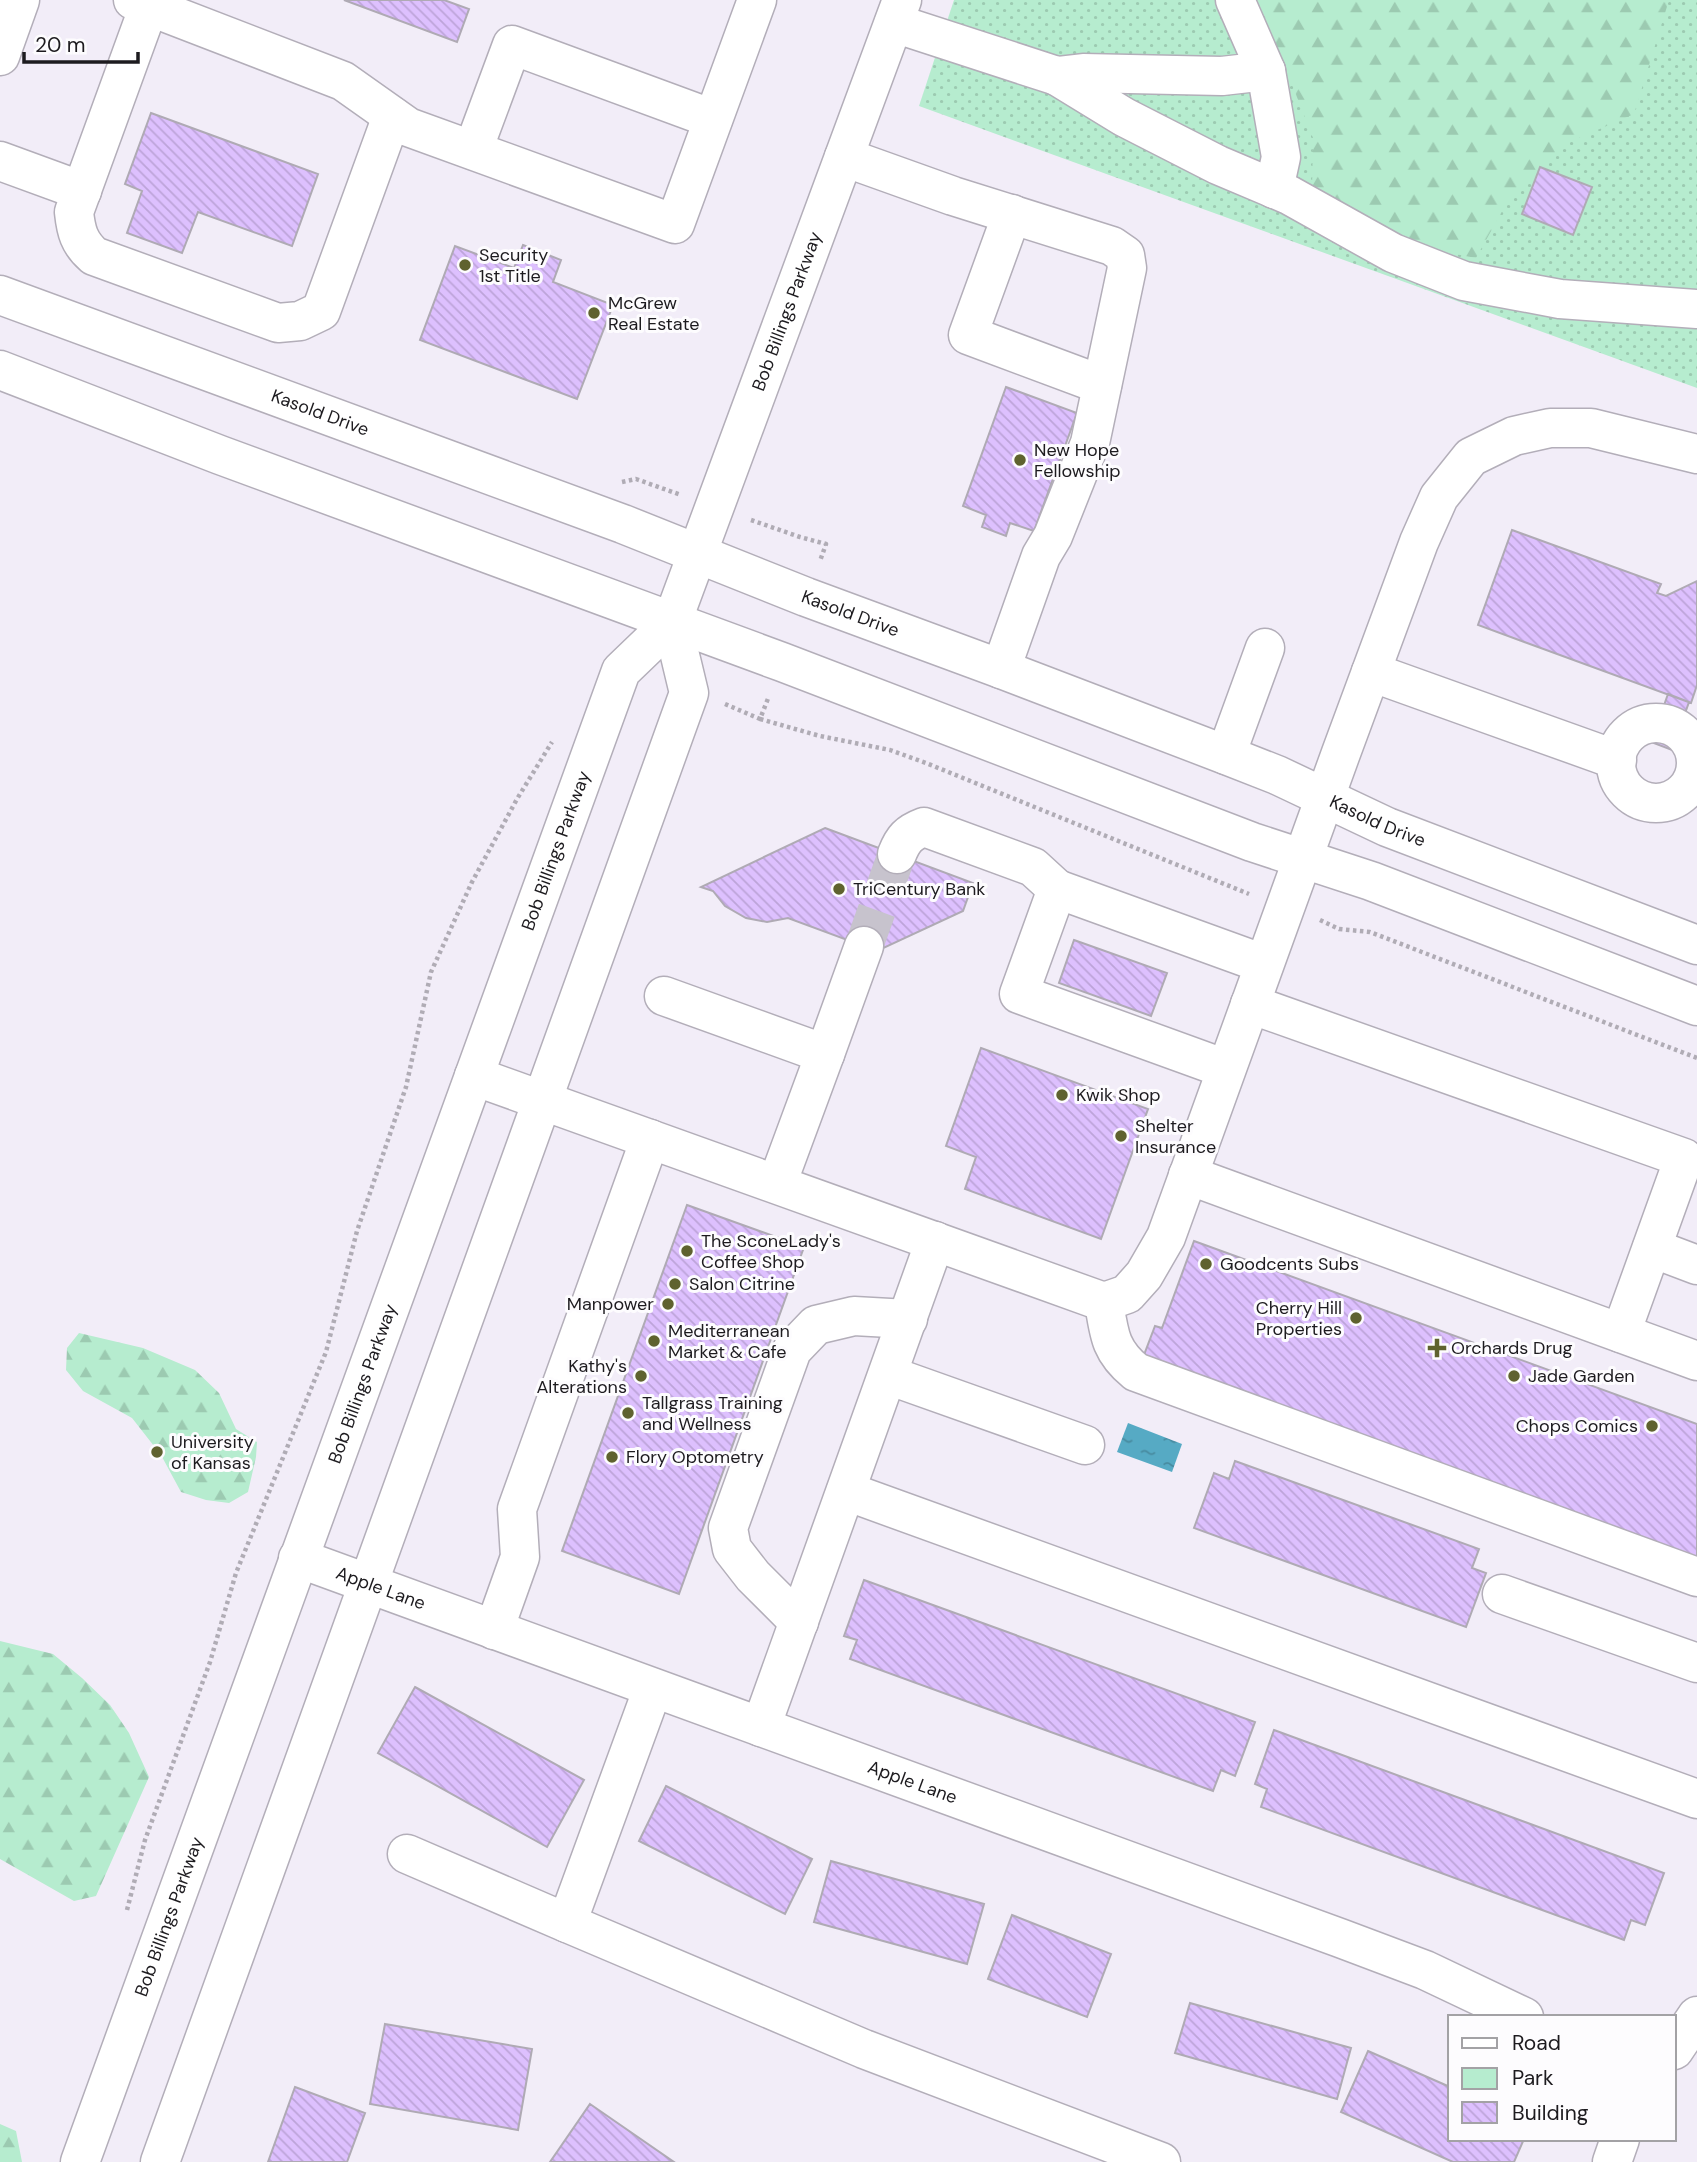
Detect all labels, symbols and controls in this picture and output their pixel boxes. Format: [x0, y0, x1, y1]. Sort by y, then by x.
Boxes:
scale bar [24, 21, 138, 65]
text: 20 m [35, 31, 86, 59]
street label: Bob Billings Parkway [746, 228, 827, 394]
place label: Security 1st Title [479, 243, 548, 288]
marker: Security 1st Title [457, 257, 473, 273]
place label: McGrew Real Estate [608, 291, 699, 336]
marker: McGrew Real Estate [586, 305, 602, 321]
street label: Kasold Drive [268, 384, 372, 442]
place label: New Hope Fellowship [1034, 438, 1121, 483]
marker: New Hope Fellowship [1012, 452, 1028, 468]
street label: Kasold Drive [798, 584, 903, 642]
street label: Bob Billings Parkway [516, 768, 596, 934]
street label: Kasold Drive [1326, 790, 1429, 853]
place label: TriCentury Bank [853, 877, 985, 901]
marker: TriCentury Bank [831, 881, 847, 897]
place label: Kwik Shop [1076, 1083, 1161, 1107]
marker: Kwik Shop [1054, 1087, 1070, 1103]
place label: Shelter Insurance [1135, 1114, 1216, 1159]
marker: Shelter Insurance [1113, 1128, 1129, 1144]
place label: The SconeLady's Coffee Shop [701, 1229, 841, 1274]
marker: The SconeLady's Coffee Shop [679, 1243, 695, 1259]
place label: Goodcents Subs [1220, 1252, 1359, 1276]
marker: Goodcents Subs [1198, 1256, 1214, 1272]
place label: Salon Citrine [689, 1272, 795, 1296]
marker: Salon Citrine [667, 1276, 683, 1292]
place label: Manpower [567, 1292, 654, 1316]
marker: Manpower [660, 1296, 676, 1312]
place label: Cherry Hill Properties [1256, 1296, 1342, 1341]
street label: Bob Billings Parkway [322, 1301, 402, 1467]
marker: Cherry Hill Properties [1348, 1310, 1364, 1326]
place label: Mediterranean Market & Cafe [668, 1319, 790, 1364]
marker: Mediterranean Market & Cafe [646, 1333, 662, 1349]
place label: Orchards Drug [1451, 1336, 1573, 1360]
marker: Orchards Drug [1429, 1340, 1445, 1356]
place label: Kathy's Alterations [536, 1354, 627, 1399]
place label: Jade Garden [1528, 1364, 1635, 1388]
marker: Kathy's Alterations [633, 1368, 649, 1384]
marker: Jade Garden [1506, 1368, 1522, 1384]
place label: Tallgrass Training and Wellness [642, 1391, 783, 1436]
marker: Tallgrass Training and Wellness [620, 1405, 636, 1421]
place label: Chops Comics [1516, 1414, 1638, 1438]
marker: Chops Comics [1644, 1418, 1660, 1434]
place label: University of Kansas [171, 1430, 254, 1475]
marker: University of Kansas [149, 1444, 165, 1460]
place label: Flory Optometry [626, 1445, 764, 1469]
marker: Flory Optometry [604, 1449, 620, 1465]
street label: Apple Lane [333, 1561, 429, 1615]
street label: Apple Lane [864, 1755, 960, 1809]
street label: Bob Billings Parkway [129, 1834, 209, 2000]
legend [1448, 2015, 1676, 2141]
text: Road [1512, 2029, 1561, 2057]
text: Park [1512, 2064, 1554, 2092]
text: Building [1512, 2099, 1589, 2127]

